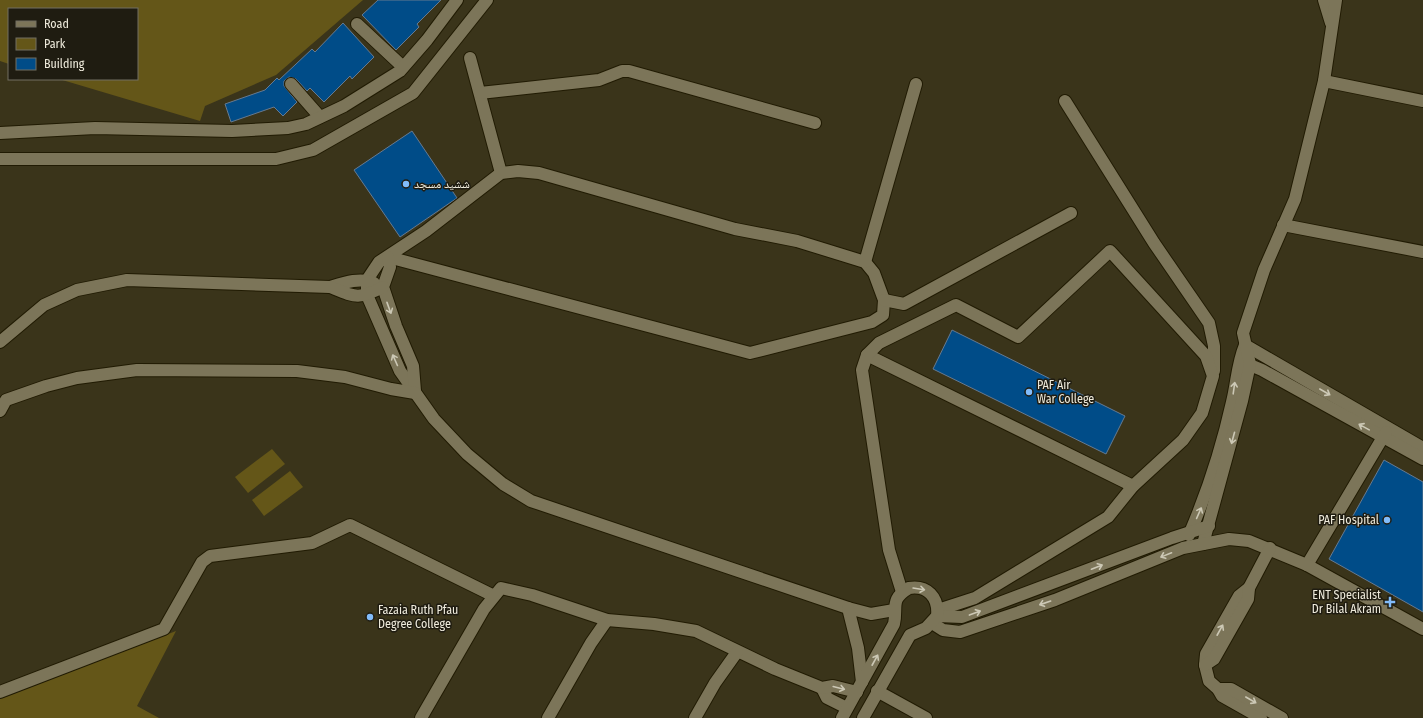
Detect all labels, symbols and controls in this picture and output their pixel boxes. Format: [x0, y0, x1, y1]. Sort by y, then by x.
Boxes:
legend [8, 8, 138, 80]
text: Road [44, 17, 69, 31]
text: Park [44, 37, 66, 51]
text: Building [44, 57, 85, 71]
place label: ششید مسجد [414, 177, 470, 191]
marker: ششید مسجد [401, 179, 411, 189]
one-way arrow [386, 302, 394, 314]
one-way arrow [391, 354, 398, 366]
place label: PAF Air War College [1037, 378, 1094, 406]
one-way arrow [1230, 382, 1238, 395]
marker: PAF Air War College [1024, 387, 1034, 397]
one-way arrow [1319, 389, 1331, 397]
one-way arrow [1358, 423, 1370, 431]
one-way arrow [1228, 431, 1236, 444]
one-way arrow [1196, 507, 1203, 519]
place label: PAF Hospital [1318, 513, 1379, 527]
marker: PAF Hospital [1382, 515, 1392, 525]
one-way arrow [1160, 552, 1172, 560]
one-way arrow [1090, 562, 1102, 570]
one-way arrow [912, 585, 925, 593]
place label: ENT Specialist Dr Bilal Akram [1312, 588, 1381, 616]
marker: ENT Specialist Dr Bilal Akram [1384, 596, 1396, 608]
one-way arrow [1038, 600, 1051, 607]
place label: Fazaia Ruth Pfau Degree College [378, 603, 458, 631]
one-way arrow [969, 608, 981, 616]
marker: Fazaia Ruth Pfau Degree College [365, 612, 375, 622]
one-way arrow [1216, 624, 1224, 636]
one-way arrow [871, 654, 879, 666]
one-way arrow [833, 684, 846, 692]
one-way arrow [1245, 697, 1257, 705]

